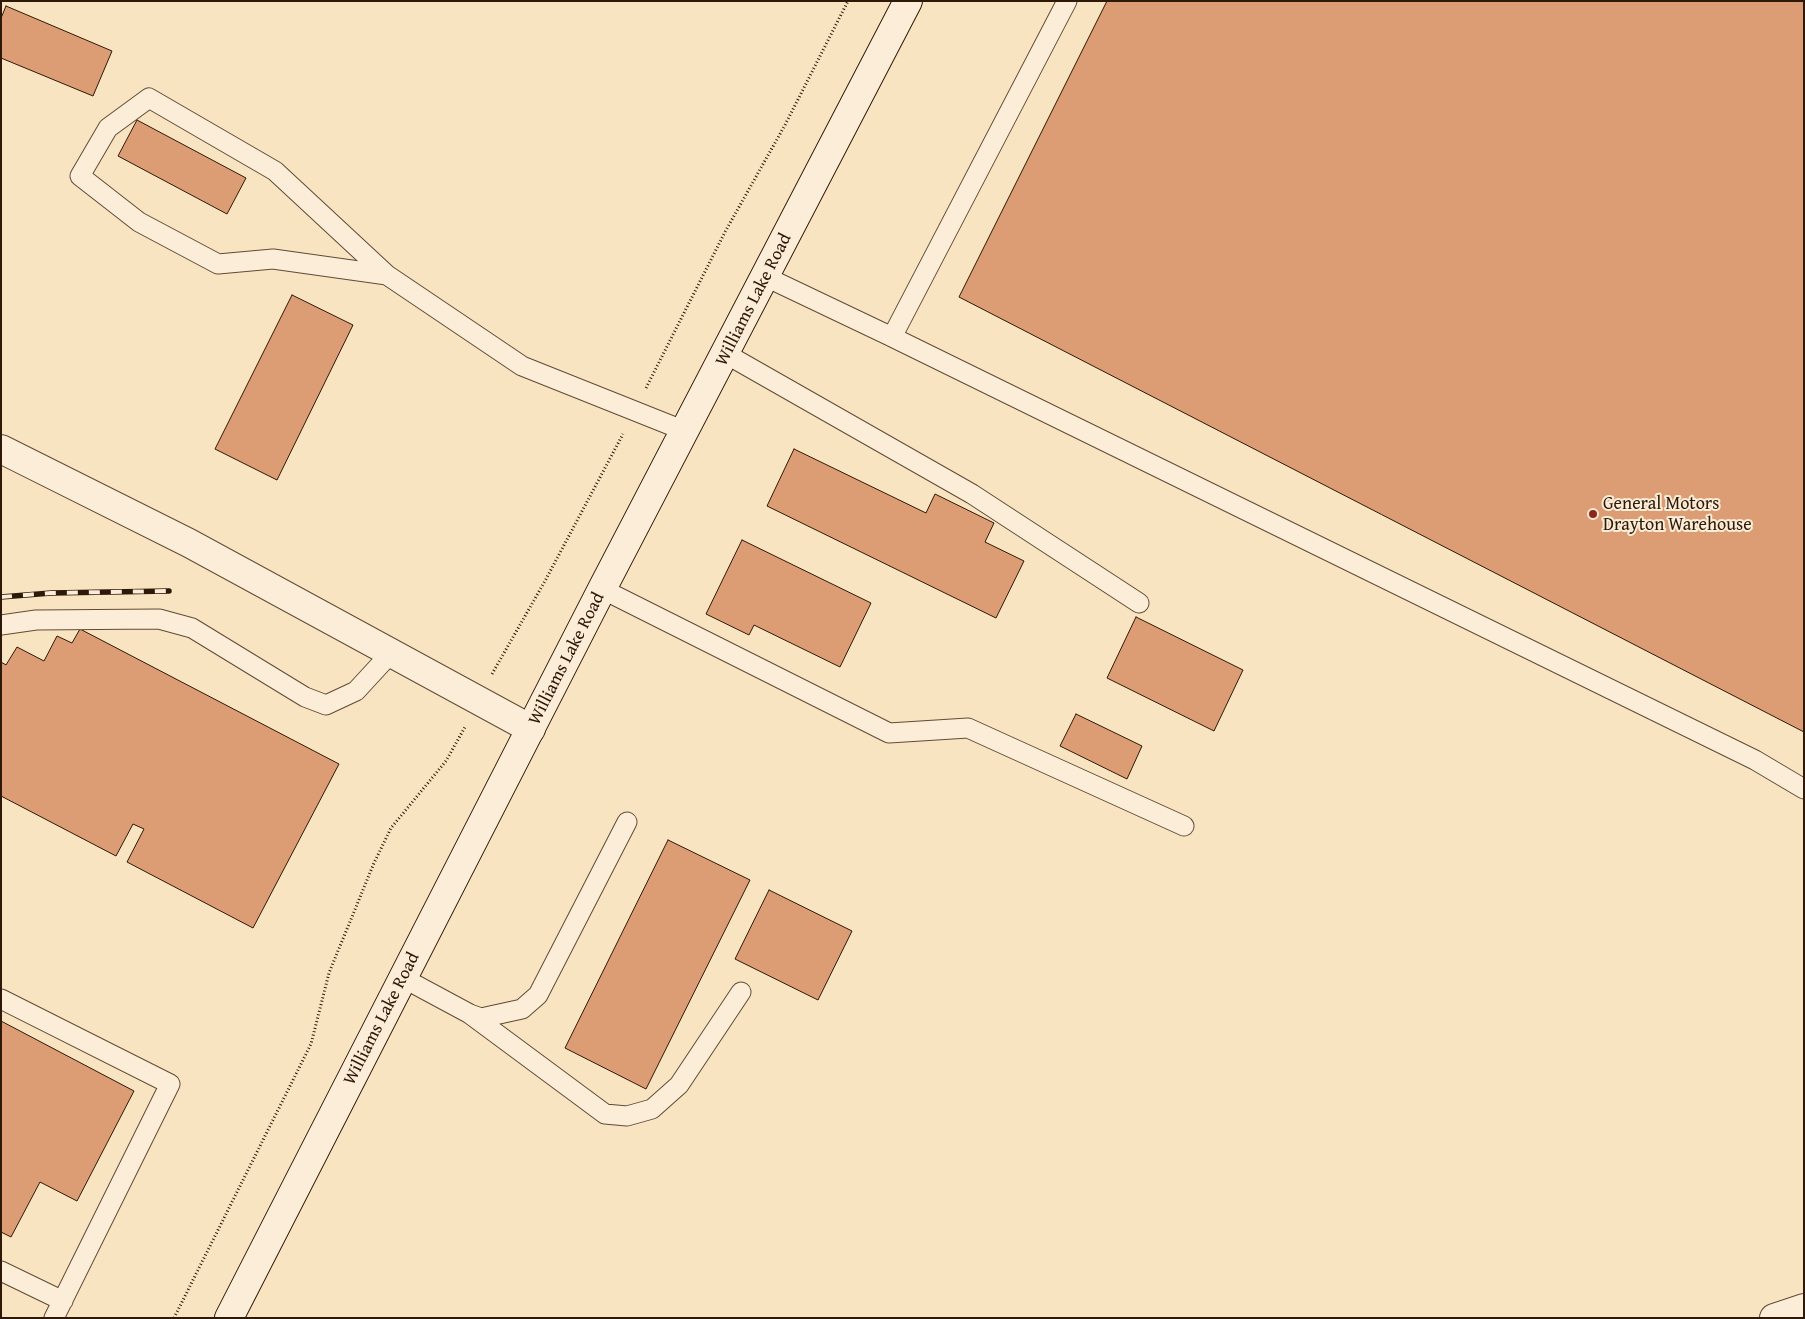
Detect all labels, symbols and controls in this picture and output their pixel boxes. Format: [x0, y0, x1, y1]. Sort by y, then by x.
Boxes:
street label: Williams Lake Road [711, 230, 797, 370]
place label: General Motors Drayton Warehouse [1603, 493, 1752, 536]
marker: General Motors Drayton Warehouse [1587, 508, 1599, 520]
street label: Williams Lake Road [524, 589, 610, 729]
street label: Williams Lake Road [339, 949, 425, 1089]

